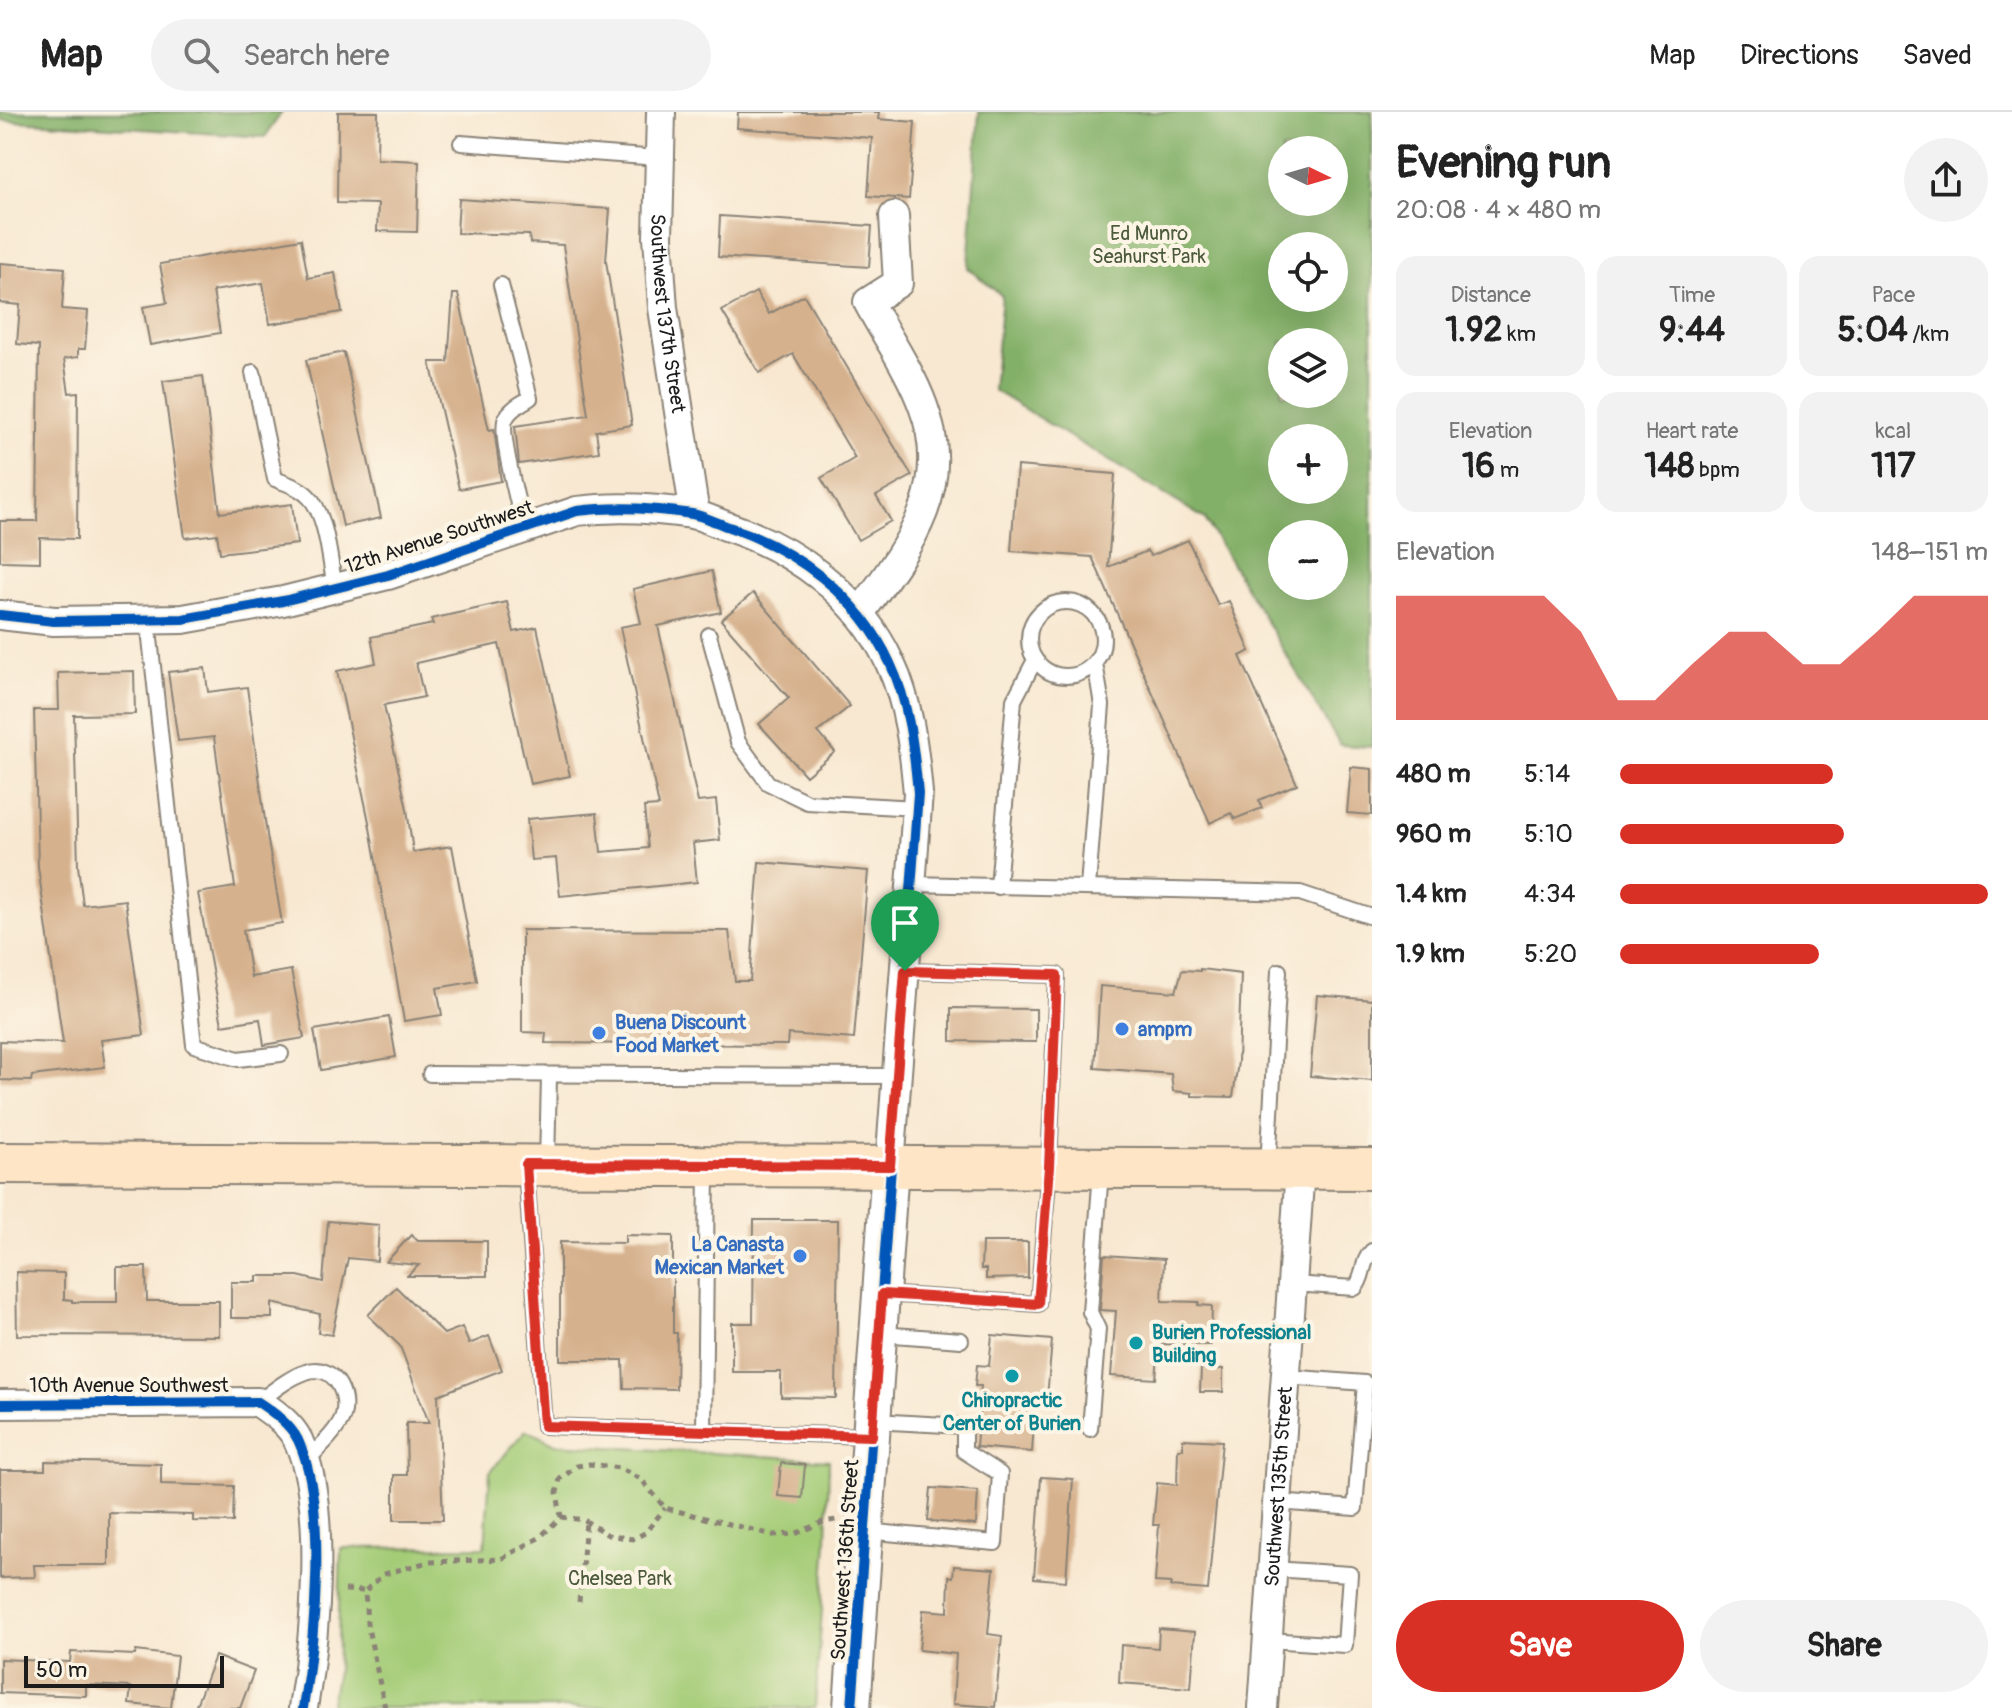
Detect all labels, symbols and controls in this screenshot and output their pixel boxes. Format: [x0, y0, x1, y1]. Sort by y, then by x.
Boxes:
search box [151, 19, 711, 91]
text: Map [40, 31, 103, 79]
icon: search [179, 33, 223, 77]
text: Search here [243, 37, 390, 74]
text: Map [1649, 38, 1696, 73]
text: Directions [1740, 38, 1859, 73]
text: Saved [1903, 38, 1972, 73]
north arrow [1268, 136, 1348, 216]
map controls [1268, 136, 1348, 600]
text: Evening run [1396, 136, 1611, 191]
button: share [1904, 138, 1988, 222]
text: 20:08 · 4 × 480 m [1396, 194, 1601, 226]
street label: Southwest 137th Street [645, 213, 692, 416]
park label: Ed Munro Seahurst Park [1092, 221, 1207, 269]
button: locate [1268, 232, 1348, 312]
text: Distance [1450, 281, 1531, 309]
text: Time [1669, 281, 1715, 309]
text: Pace [1872, 281, 1915, 309]
text: 1.92 [1445, 309, 1503, 352]
text: 9:44 [1659, 309, 1725, 352]
text: 5:04 [1837, 309, 1908, 352]
text: km [1503, 320, 1536, 348]
text: /km [1908, 320, 1949, 348]
button: layers [1268, 328, 1348, 408]
text: Elevation [1449, 417, 1533, 445]
text: Heart rate [1646, 417, 1738, 445]
text: kcal [1875, 417, 1911, 445]
button: + [1268, 424, 1348, 504]
text: 16 [1462, 445, 1495, 488]
text: 148 [1644, 445, 1694, 488]
text: 117 [1871, 445, 1916, 488]
text: m [1495, 456, 1519, 484]
text: bpm [1694, 456, 1740, 484]
street label: 12th Avenue Southwest [342, 494, 537, 579]
button: − [1268, 520, 1348, 600]
text: Elevation [1396, 536, 1495, 568]
text: 148–151 m [1871, 536, 1988, 568]
text: 480 m [1396, 758, 1471, 790]
text: 5:14 [1524, 758, 1570, 790]
text: 960 m [1396, 818, 1471, 850]
text: 5:10 [1524, 818, 1573, 850]
text: 1.4 km [1396, 878, 1467, 910]
text: 4:34 [1524, 878, 1576, 910]
pin [871, 889, 939, 971]
icon: arrive [883, 901, 927, 945]
text: 1.9 km [1396, 938, 1465, 970]
text: 5:20 [1524, 938, 1577, 970]
place label: Buena Discount Food Market [615, 1010, 747, 1058]
place label: ampm [1138, 1017, 1193, 1042]
marker: ampm [1113, 1020, 1131, 1038]
marker: Buena Discount Food Market [590, 1024, 608, 1042]
place label: La Canasta Mexican Market [655, 1232, 785, 1280]
marker: La Canasta Mexican Market [791, 1247, 809, 1265]
place label: Burien Professional Building [1152, 1320, 1311, 1368]
marker: Burien Professional Building [1127, 1334, 1145, 1352]
marker: Chiropractic Center of Burien [1003, 1367, 1021, 1385]
street label: 10th Avenue Southwest [29, 1373, 230, 1398]
street label: Southwest 135th Street [1259, 1385, 1298, 1587]
place label: Chiropractic Center of Burien [943, 1388, 1081, 1436]
street label: Southwest 136th Street [826, 1458, 865, 1661]
park label: Chelsea Park [568, 1566, 673, 1591]
button: Save [1396, 1600, 1684, 1692]
button: Share [1700, 1600, 1988, 1692]
scale bar [24, 1652, 224, 1688]
text: 50 m [36, 1656, 87, 1684]

